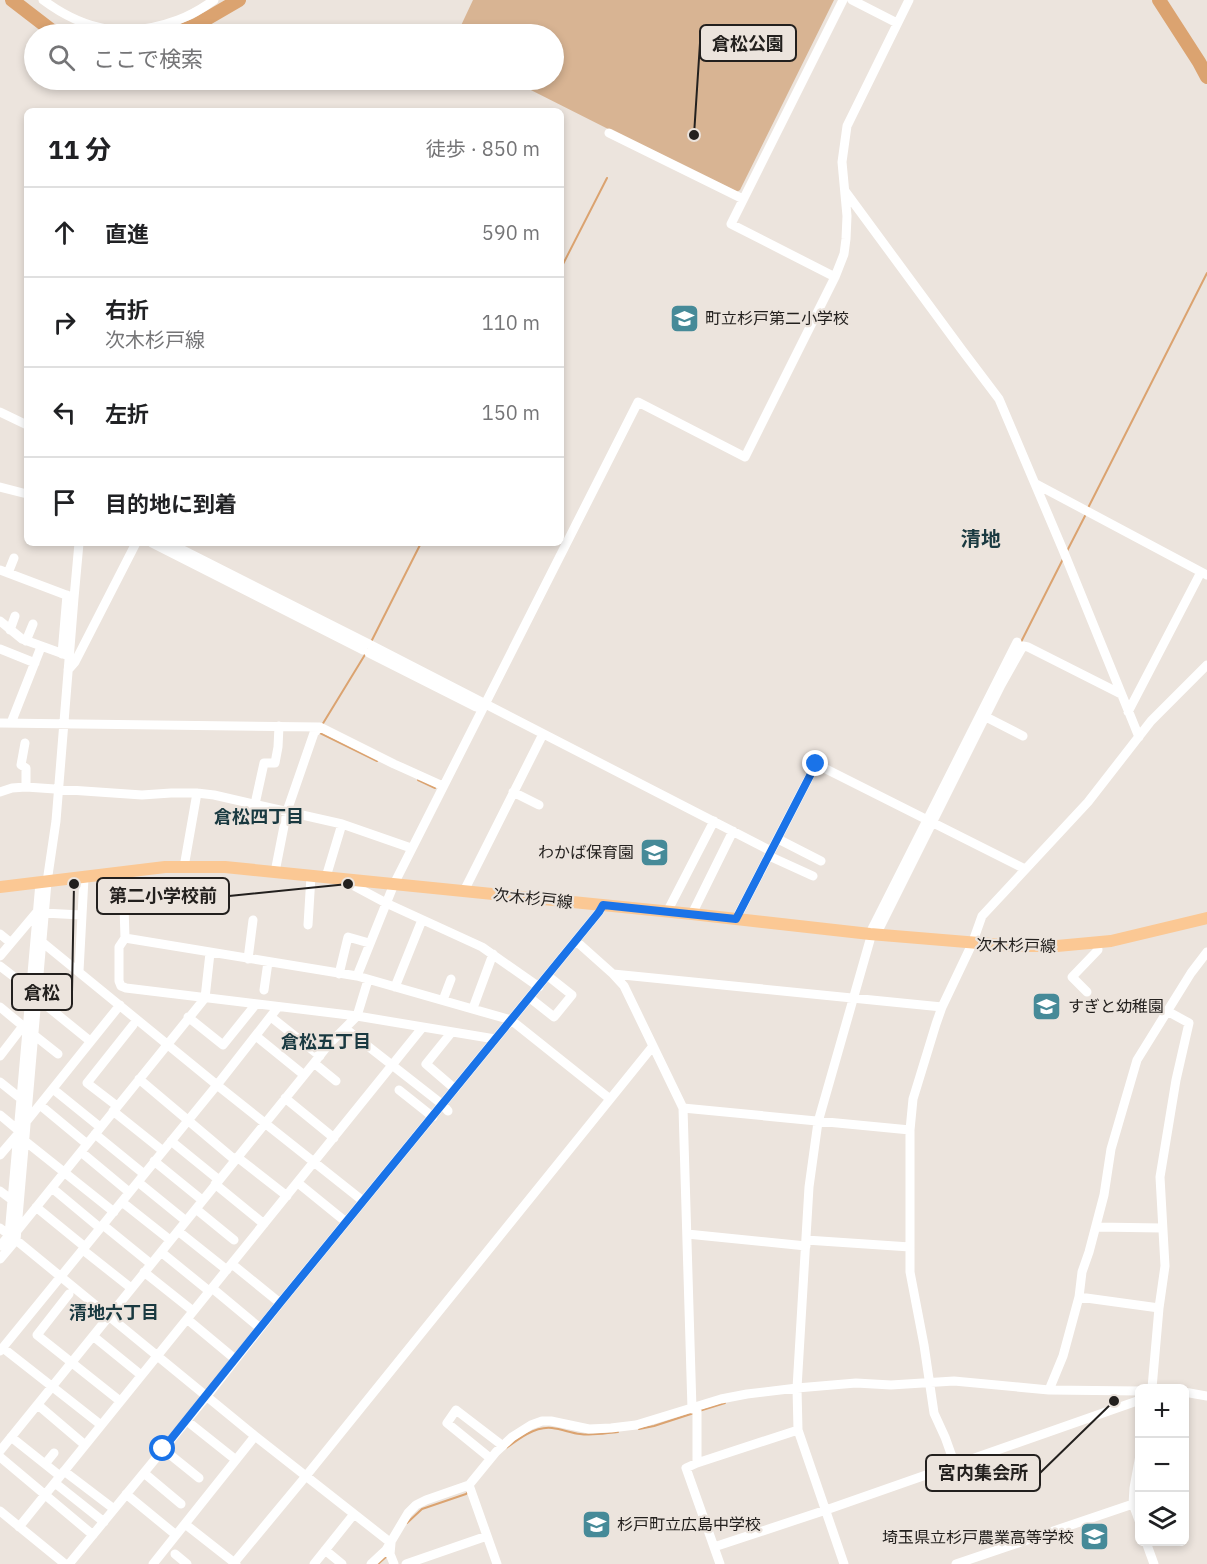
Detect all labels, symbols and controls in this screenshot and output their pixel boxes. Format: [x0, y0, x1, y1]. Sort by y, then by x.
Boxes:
search box [24, 24, 564, 90]
callout: 倉松公園 [700, 25, 796, 61]
text: 倉松公園 [712, 32, 784, 55]
icon: search [45, 41, 78, 74]
text: ここで検索 [93, 44, 203, 73]
text: 11 分 [48, 132, 111, 166]
text: 徒歩 · 850 m [426, 135, 540, 162]
icon: ahead [48, 216, 81, 249]
text: 直進 [105, 219, 149, 248]
text: 590 m [482, 219, 540, 246]
text: 右折 [105, 295, 149, 324]
school or university icon: 町立杉戸第二小学校 [668, 302, 700, 334]
icon: right [48, 306, 81, 339]
place label: 町立杉戸第二小学校 [705, 308, 849, 328]
text: 110 m [482, 309, 540, 336]
text: 次木杉戸線 [105, 326, 205, 353]
icon: left [48, 396, 81, 429]
text: 左折 [105, 399, 149, 428]
text: 150 m [482, 399, 540, 426]
icon: arrive [48, 486, 81, 519]
text: 目的地に到着 [105, 489, 237, 518]
district label: 清地 [961, 525, 1001, 552]
route end [802, 750, 828, 776]
district label: 倉松四丁目 [214, 805, 304, 828]
school or university icon: わかば保育園 [639, 836, 671, 868]
place label: わかば保育園 [538, 842, 634, 862]
callout: 第二小学校前 [97, 878, 229, 914]
text: 第二小学校前 [109, 884, 217, 907]
street label: 次木杉戸線 [492, 884, 574, 912]
street label: 次木杉戸線 [976, 934, 1056, 956]
callout: 倉松 [12, 974, 72, 1010]
text: 倉松 [24, 981, 60, 1004]
school or university icon: すぎと幼稚園 [1031, 990, 1063, 1022]
place label: すぎと幼稚園 [1068, 996, 1164, 1016]
district label: 倉松五丁目 [281, 1030, 371, 1053]
district label: 清地六丁目 [69, 1301, 159, 1324]
map controls [1135, 1384, 1189, 1546]
button: + [1135, 1384, 1189, 1438]
route start [149, 1435, 175, 1461]
button: − [1135, 1438, 1189, 1492]
callout: 宮内集会所 [926, 1455, 1040, 1491]
text: 宮内集会所 [938, 1461, 1028, 1484]
button: layers [1135, 1492, 1189, 1546]
school or university icon: 杉戸町立広島中学校 [580, 1508, 612, 1540]
place label: 杉戸町立広島中学校 [617, 1514, 761, 1534]
school or university icon: 埼玉県立杉戸農業高等学校 [1079, 1521, 1111, 1553]
place label: 埼玉県立杉戸農業高等学校 [882, 1527, 1074, 1547]

